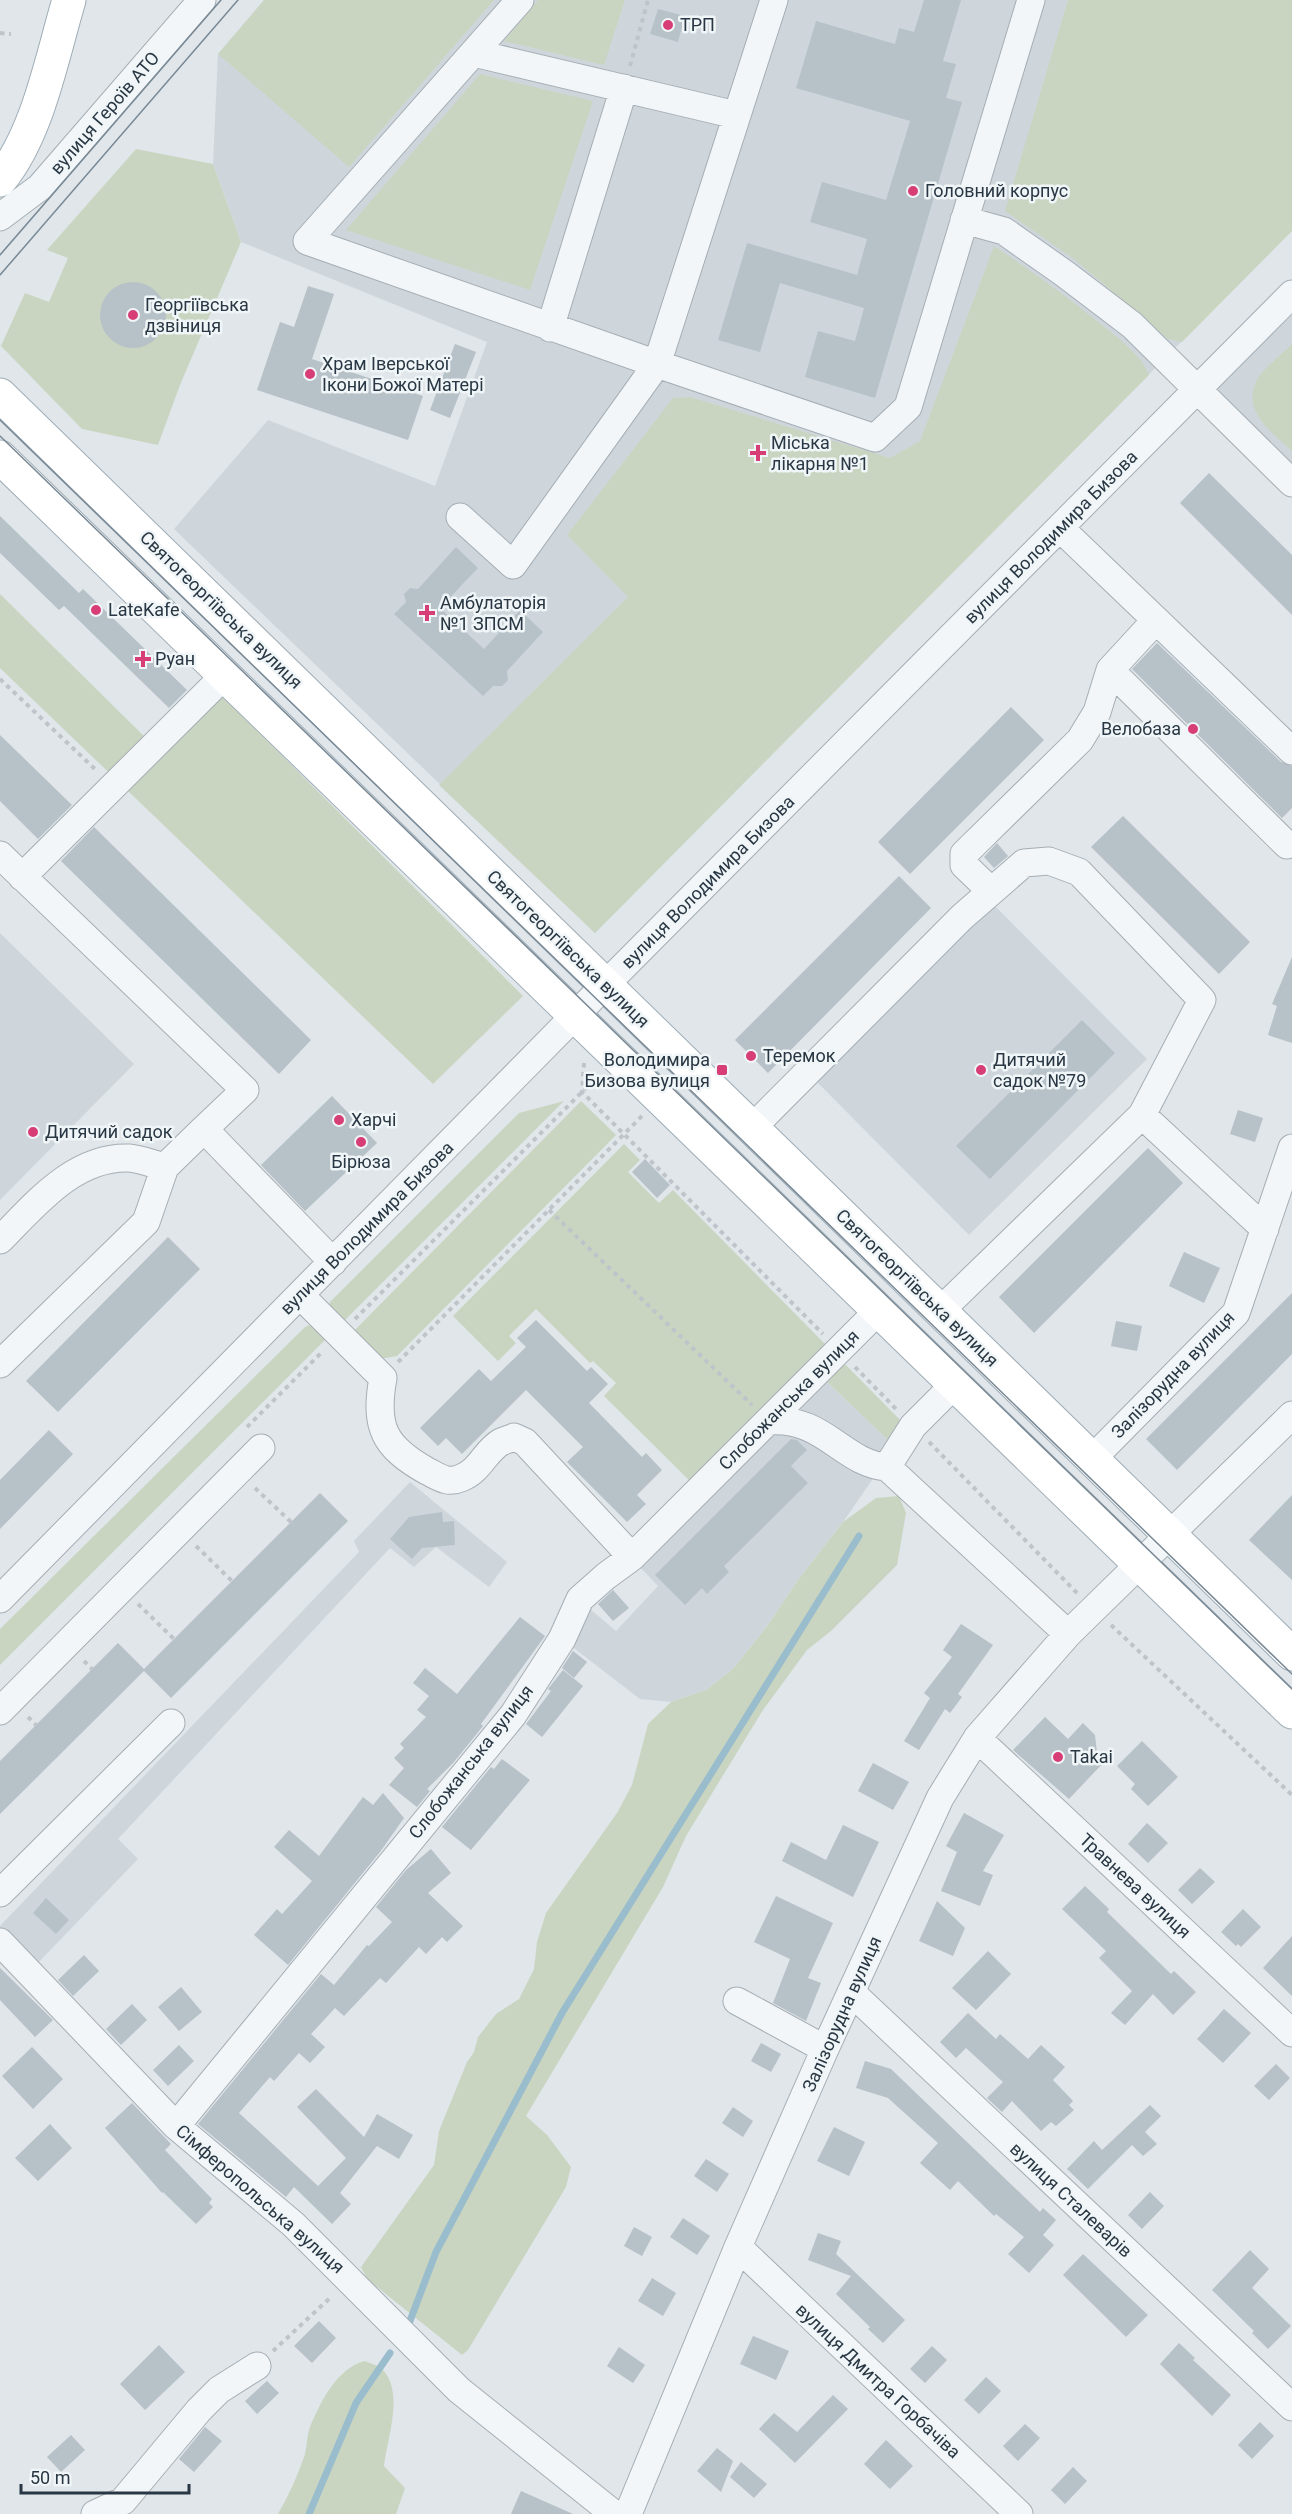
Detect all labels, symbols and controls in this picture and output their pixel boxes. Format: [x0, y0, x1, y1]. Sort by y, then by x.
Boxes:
place label: ТРП [680, 14, 715, 35]
marker: ТРП [661, 18, 675, 32]
street label: вулиця Героїв АТО [46, 47, 163, 178]
place label: Головний корпус [925, 180, 1068, 201]
marker: Головний корпус [906, 184, 920, 198]
place label: Георгіївська дзвіниця [145, 294, 249, 336]
marker: Георгіївська дзвіниця [126, 308, 140, 322]
place label: Храм Іверської Ікони Божої Матері [322, 353, 484, 395]
marker: Храм Іверської Ікони Божої Матері [303, 367, 317, 381]
place label: Міська лікарня №1 [771, 432, 869, 474]
marker: Міська лікарня №1 [749, 444, 767, 462]
street label: вулиця Володимира Бизова [960, 446, 1142, 628]
street label: Святогеоргіївська вулиця [136, 527, 307, 693]
place label: Амбулаторія №1 ЗПСМ [440, 592, 546, 634]
place label: LateKafe [108, 599, 180, 620]
marker: LateKafe [89, 603, 103, 617]
marker: Амбулаторія №1 ЗПСМ [418, 604, 436, 622]
place label: Руан [155, 648, 195, 669]
marker: Руан [136, 652, 150, 666]
place label: Велобаза [1101, 718, 1181, 739]
marker: Велобаза [1186, 722, 1200, 736]
street label: вулиця Володимира Бизова [617, 791, 799, 973]
street label: Святогеоргіївська вулиця [483, 866, 654, 1032]
place label: Теремок [763, 1045, 836, 1066]
place label: Володимира Бизова вулиця [585, 1049, 710, 1091]
marker: Теремок [744, 1049, 758, 1063]
place label: Дитячий садок №79 [993, 1049, 1086, 1091]
marker: Володимира Бизова вулиця [715, 1063, 729, 1077]
marker: Дитячий садок №79 [974, 1063, 988, 1077]
place label: Харчі [351, 1109, 396, 1130]
marker: Харчі [332, 1113, 346, 1127]
place label: Дитячий садок [45, 1121, 173, 1142]
marker: Дитячий садок [26, 1125, 40, 1139]
marker: Бірюза [354, 1135, 368, 1149]
street label: вулиця Володимира Бизова [276, 1137, 458, 1319]
place label: Бірюза [331, 1151, 391, 1172]
street label: Святогеоргіївська вулиця [832, 1205, 1003, 1371]
street label: Залізорудна вулиця [1107, 1307, 1239, 1442]
street label: Слобожанська вулиця [714, 1325, 863, 1474]
street label: Слобожанська вулиця [404, 1681, 537, 1843]
place label: Takai [1070, 1746, 1113, 1767]
marker: Takai [1051, 1750, 1065, 1764]
street label: Травнева вулиця [1075, 1829, 1195, 1943]
street label: Залізорудна вулиця [798, 1933, 885, 2095]
street label: Сімферопольська вулиця [172, 2120, 349, 2277]
street label: вулиця Сталеварів [1006, 2138, 1137, 2262]
street label: вулиця Дмитра Горбачіва [792, 2299, 965, 2462]
scale bar [21, 2457, 189, 2495]
text: 50 m [30, 2467, 70, 2488]

